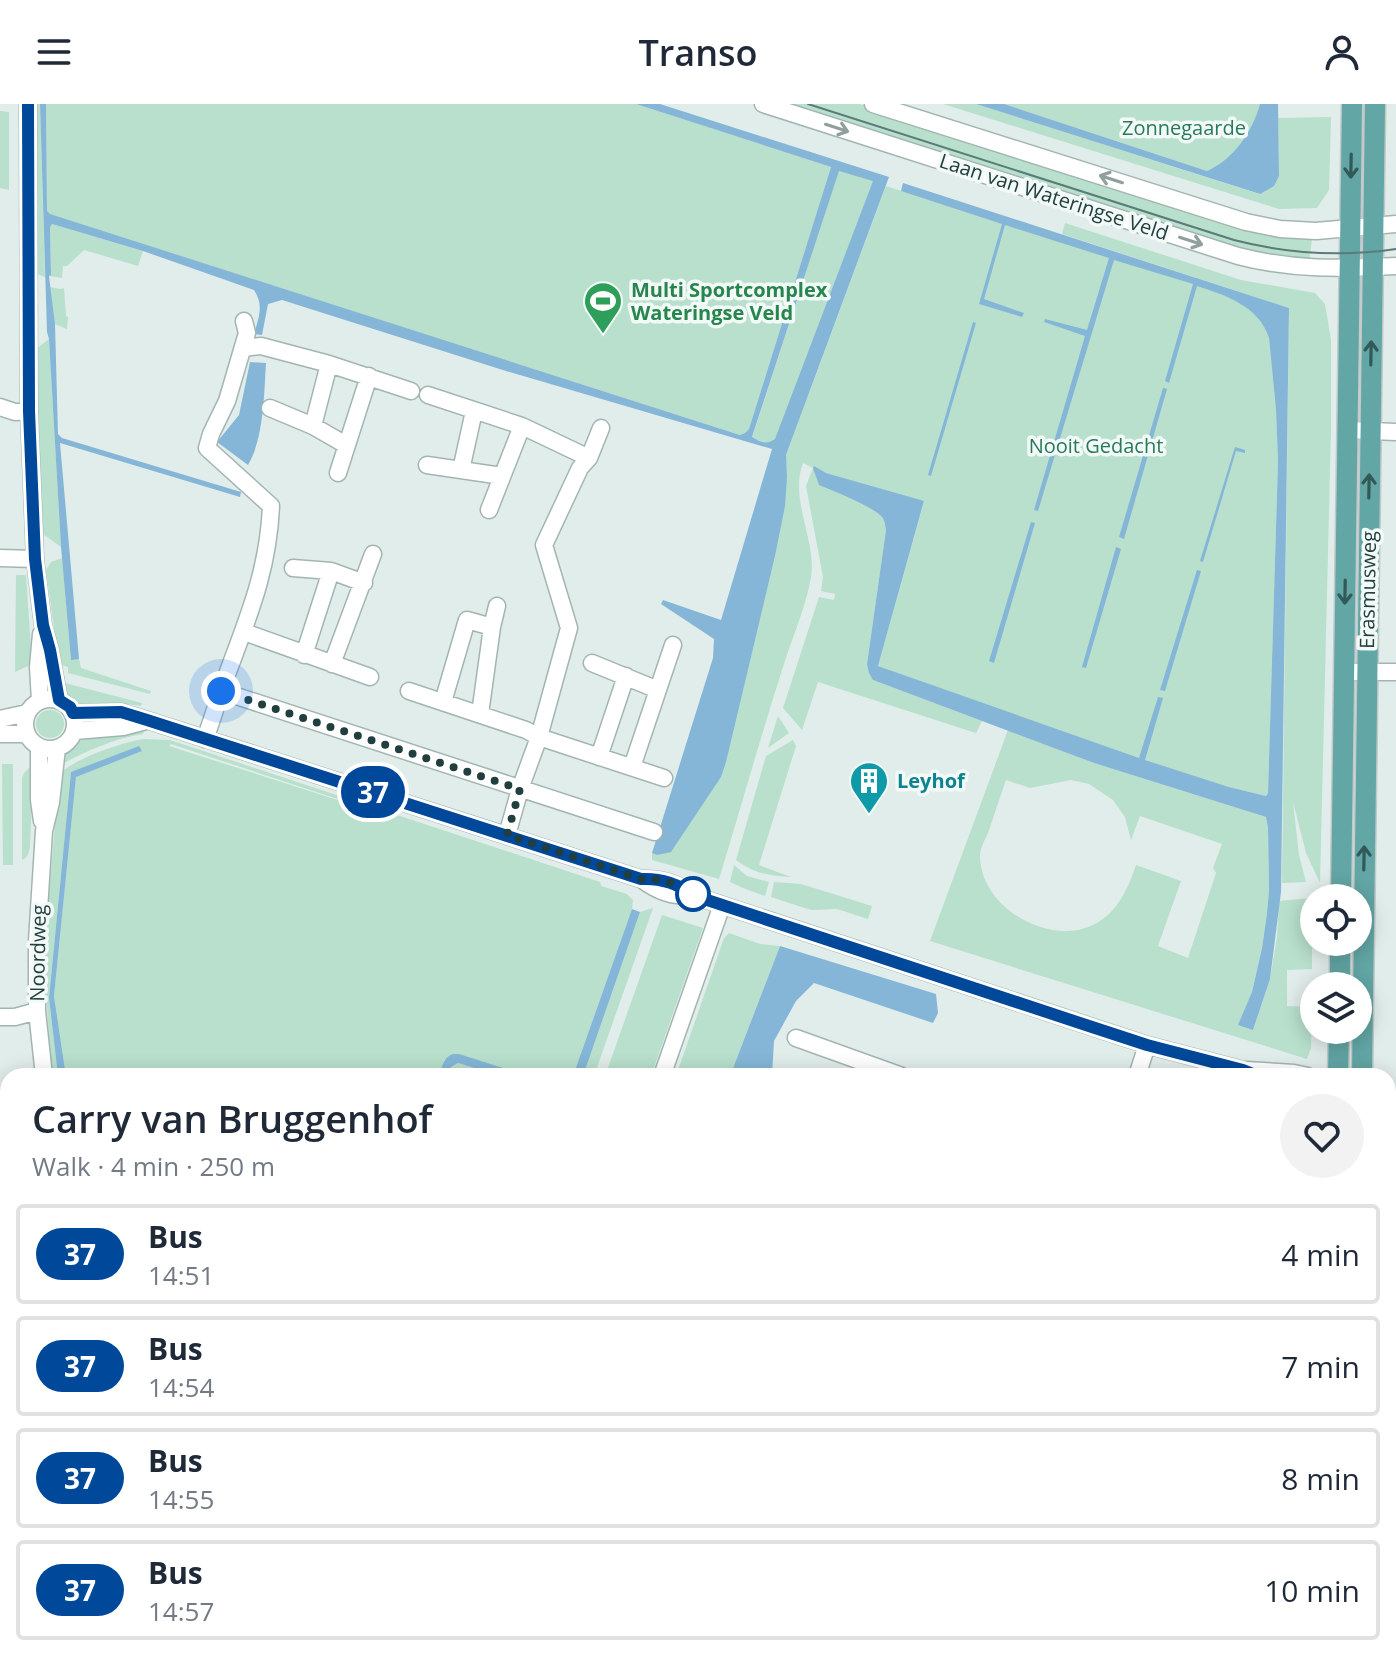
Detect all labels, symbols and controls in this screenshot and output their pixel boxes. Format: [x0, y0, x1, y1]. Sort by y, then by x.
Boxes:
text: Transo [638, 28, 758, 77]
icon: menu [32, 30, 76, 74]
icon: person [1320, 30, 1364, 74]
park label: Zonnegaarde [1122, 114, 1246, 141]
one-way arrow [824, 121, 849, 136]
street label: Laan van Wateringse Veld [936, 147, 1172, 246]
one-way arrow [1343, 152, 1358, 179]
one-way arrow [1099, 171, 1124, 185]
one-way arrow [1178, 234, 1204, 249]
place label: Multi Sportcomplex Wateringse Veld [631, 276, 828, 326]
sports icon: Multi Sportcomplex Wateringse Veld [582, 280, 624, 335]
one-way arrow [1363, 340, 1379, 367]
park label: Nooit Gedacht [1029, 432, 1163, 459]
one-way arrow [1362, 473, 1377, 500]
street label: Erasmusweg [1353, 531, 1382, 649]
one-way arrow [1337, 578, 1353, 605]
your location [201, 671, 241, 711]
building icon: Leyhof [848, 760, 890, 815]
line badge: 37 [337, 766, 409, 818]
place label: Leyhof [897, 767, 966, 794]
text: 37 [357, 773, 389, 811]
one-way arrow [1357, 845, 1372, 872]
unlabelled marker [676, 877, 710, 911]
map controls [1300, 884, 1372, 1044]
button: locate [1300, 884, 1372, 956]
street label: Noordweg [23, 904, 52, 1002]
button: layers [1300, 972, 1372, 1044]
text: Carry van Bruggenhof [32, 1092, 432, 1144]
button: heart [1280, 1094, 1364, 1178]
text: Walk · 4 min · 250 m [32, 1148, 275, 1184]
text: Bus [148, 1216, 203, 1257]
text: 4 min [1281, 1234, 1360, 1275]
text: 37 [64, 1235, 96, 1273]
text: 14:51 [148, 1257, 214, 1293]
text: Bus [148, 1328, 203, 1369]
text: 7 min [1281, 1346, 1360, 1387]
text: 37 [64, 1347, 96, 1385]
text: 14:54 [148, 1369, 214, 1405]
text: Bus [148, 1440, 203, 1481]
text: 8 min [1281, 1458, 1360, 1499]
text: 37 [64, 1459, 96, 1497]
text: 14:55 [148, 1481, 214, 1517]
text: Bus [148, 1552, 203, 1593]
text: 10 min [1264, 1570, 1360, 1611]
text: 37 [64, 1571, 96, 1609]
text: 14:57 [148, 1593, 214, 1629]

